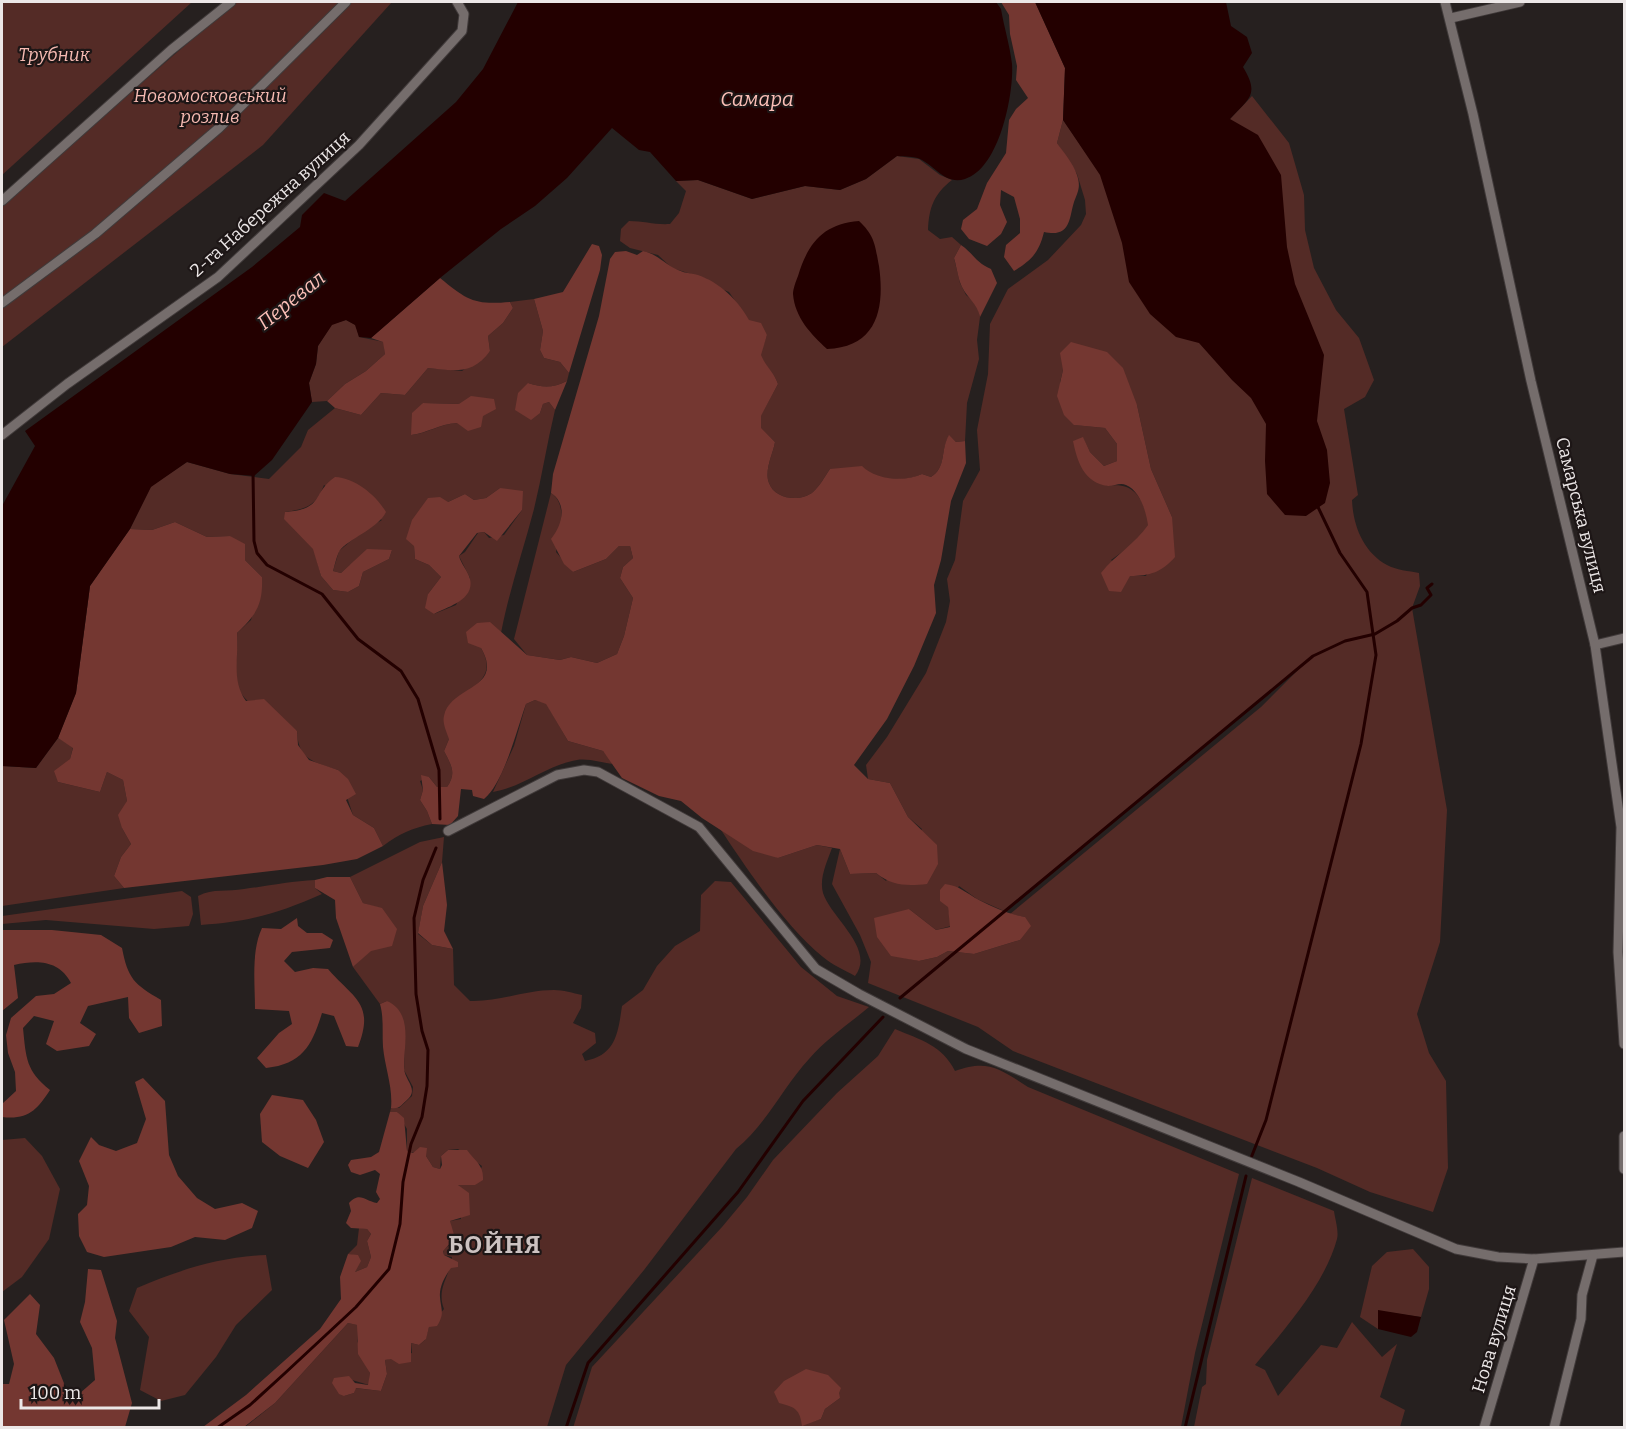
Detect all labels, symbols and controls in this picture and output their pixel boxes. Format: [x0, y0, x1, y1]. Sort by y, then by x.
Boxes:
park label: Трубник [18, 44, 91, 66]
park label: Новомосковський розлив [133, 85, 287, 128]
water label: Самара [720, 87, 794, 111]
street label: 2-га Набережна вулиця [186, 126, 354, 282]
water label: Перевал [252, 265, 330, 335]
street label: Самарська вулиця [1551, 435, 1611, 595]
district label: БОЙНЯ [448, 1230, 542, 1259]
street label: Нова вулиця [1467, 1283, 1521, 1395]
scale bar [21, 1372, 159, 1410]
text: 100 m [30, 1382, 81, 1404]

